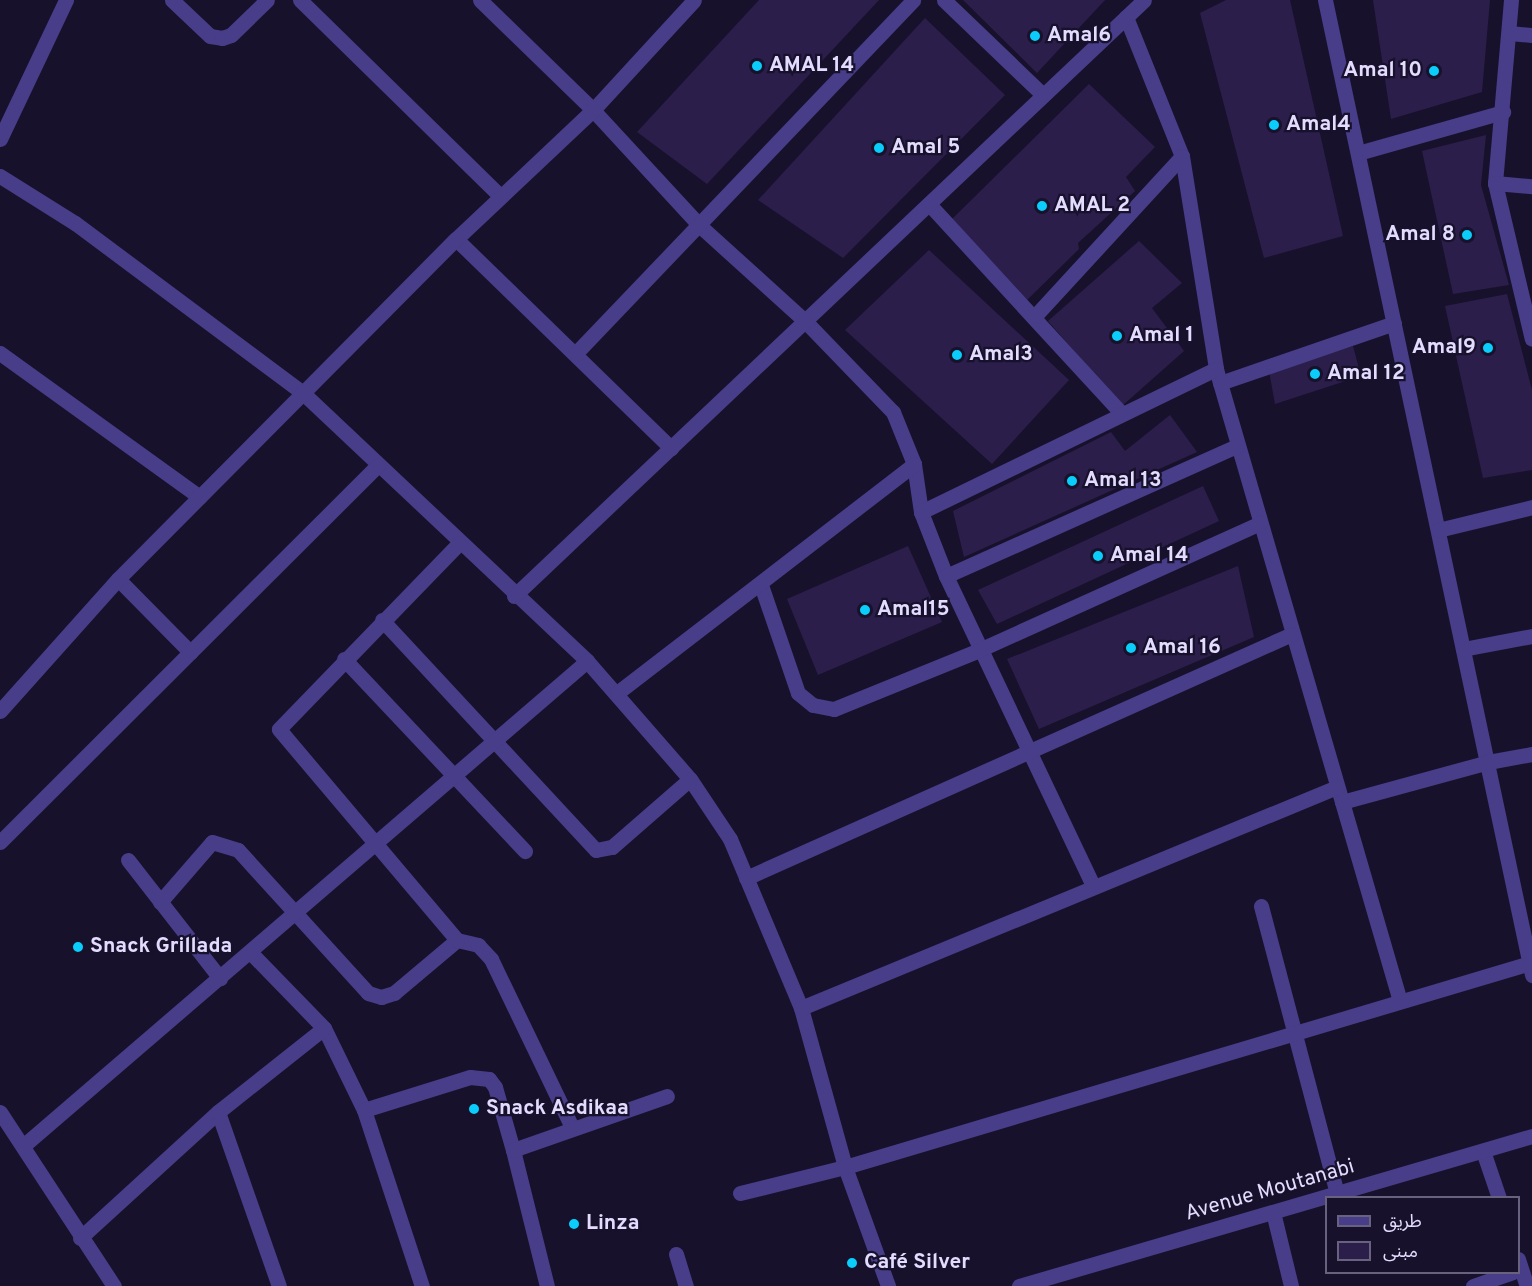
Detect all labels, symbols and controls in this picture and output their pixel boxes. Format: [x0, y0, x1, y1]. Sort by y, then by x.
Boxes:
place label: Amal6 [1047, 23, 1111, 49]
marker: Amal6 [1028, 29, 1042, 43]
place label: AMAL 14 [769, 53, 855, 79]
place label: Amal 10 [1343, 58, 1422, 84]
marker: AMAL 14 [750, 59, 764, 73]
marker: Amal 10 [1427, 64, 1441, 78]
place label: Amal4 [1286, 112, 1351, 138]
marker: Amal4 [1267, 118, 1281, 132]
place label: Amal 5 [891, 135, 960, 161]
marker: Amal 5 [872, 141, 886, 155]
place label: AMAL 2 [1054, 193, 1130, 219]
marker: AMAL 2 [1035, 199, 1049, 213]
place label: Amal 8 [1385, 222, 1455, 248]
marker: Amal 8 [1460, 228, 1474, 242]
place label: Amal 1 [1129, 323, 1194, 349]
marker: Amal 1 [1110, 329, 1124, 343]
place label: Amal9 [1412, 335, 1476, 361]
marker: Amal9 [1481, 341, 1495, 355]
place label: Amal3 [969, 342, 1033, 368]
marker: Amal3 [950, 348, 964, 362]
place label: Amal 12 [1327, 361, 1405, 387]
marker: Amal 12 [1308, 367, 1322, 381]
place label: Amal 13 [1084, 468, 1162, 494]
marker: Amal 13 [1065, 474, 1079, 488]
place label: Amal 14 [1110, 543, 1188, 569]
marker: Amal 14 [1091, 549, 1105, 563]
place label: Amal15 [877, 597, 950, 623]
marker: Amal15 [858, 603, 872, 617]
place label: Amal 16 [1143, 635, 1221, 661]
marker: Amal 16 [1124, 641, 1138, 655]
place label: Snack Grillada [90, 934, 232, 960]
marker: Snack Grillada [71, 940, 85, 954]
place label: Snack Asdikaa [486, 1096, 629, 1122]
marker: Snack Asdikaa [467, 1102, 481, 1116]
street label: Avenue Moutanabi [1183, 1155, 1357, 1227]
legend [1325, 1196, 1520, 1274]
place label: Linza [586, 1211, 639, 1237]
text: طريق [1383, 1211, 1422, 1234]
marker: Linza [567, 1217, 581, 1231]
text: مبنى [1383, 1241, 1418, 1264]
place label: Café Silver [864, 1250, 970, 1276]
marker: Café Silver [845, 1256, 859, 1270]

